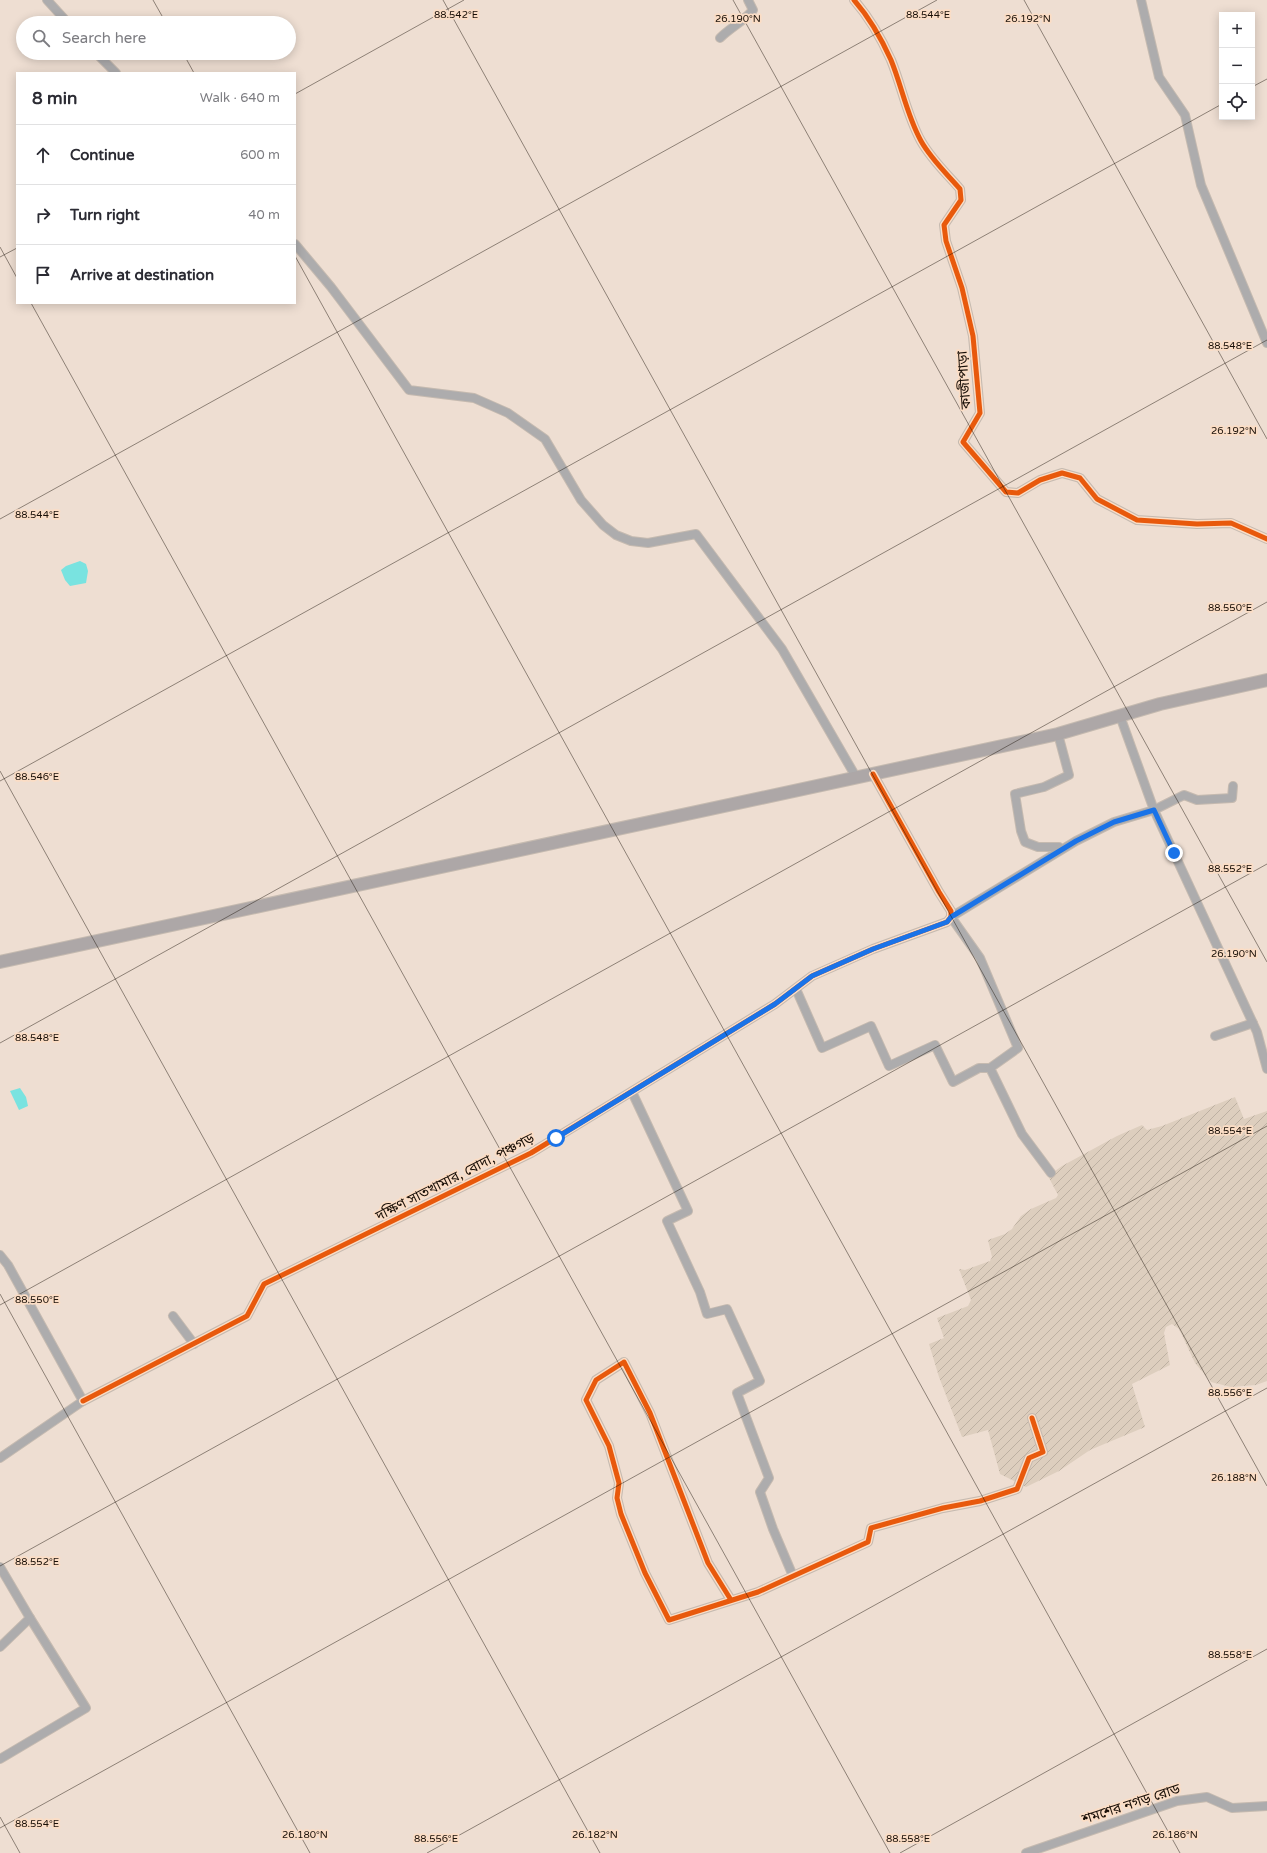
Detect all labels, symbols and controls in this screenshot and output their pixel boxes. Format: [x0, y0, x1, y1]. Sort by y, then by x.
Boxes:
text: 88.542°E [434, 9, 478, 21]
text: 88.544°E [906, 9, 950, 21]
map controls [1219, 12, 1255, 120]
button: + [1219, 12, 1255, 48]
text: 26.190°N [715, 13, 761, 25]
text: 26.192°N [1005, 13, 1051, 25]
search box [16, 16, 296, 60]
icon: search [30, 27, 52, 49]
text: Search here [62, 29, 146, 47]
button: − [1219, 48, 1255, 84]
button: locate [1219, 84, 1255, 120]
text: 8 min [32, 88, 77, 109]
text: Walk · 640 m [200, 90, 280, 106]
icon: ahead [32, 144, 54, 166]
text: Continue [70, 146, 134, 164]
text: 600 m [240, 147, 280, 163]
icon: right [32, 204, 54, 226]
text: Turn right [70, 206, 140, 224]
text: 40 m [248, 207, 280, 223]
icon: arrive [32, 264, 54, 286]
text: Arrive at destination [70, 266, 214, 284]
text: 88.548°E [1208, 340, 1252, 352]
street label: কাজীপাড়া [953, 350, 975, 411]
text: 26.192°N [1211, 425, 1257, 437]
text: 88.544°E [15, 509, 59, 521]
text: 88.550°E [1208, 602, 1252, 614]
text: 88.546°E [15, 771, 59, 783]
route end [1165, 844, 1183, 862]
text: 88.552°E [1208, 863, 1252, 875]
text: 26.190°N [1211, 948, 1257, 960]
text: 88.548°E [15, 1032, 59, 1044]
text: 88.554°E [1208, 1125, 1252, 1137]
street label: দক্ষিণ সাতখামার, বোদা, পঞ্চগড় [372, 1129, 538, 1225]
route start [547, 1129, 565, 1147]
text: 88.550°E [15, 1294, 59, 1306]
text: 88.556°E [1208, 1387, 1252, 1399]
text: 26.188°N [1211, 1472, 1257, 1484]
text: 88.552°E [15, 1556, 59, 1568]
text: 88.558°E [1208, 1649, 1252, 1661]
street label: শমশের নগড় রোড [1079, 1780, 1183, 1828]
text: 88.554°E [15, 1818, 59, 1830]
text: 26.180°N [282, 1829, 328, 1841]
text: 26.182°N [572, 1829, 618, 1841]
text: 26.186°N [1152, 1829, 1198, 1841]
text: 88.556°E [414, 1833, 458, 1845]
text: 88.558°E [886, 1833, 930, 1845]

